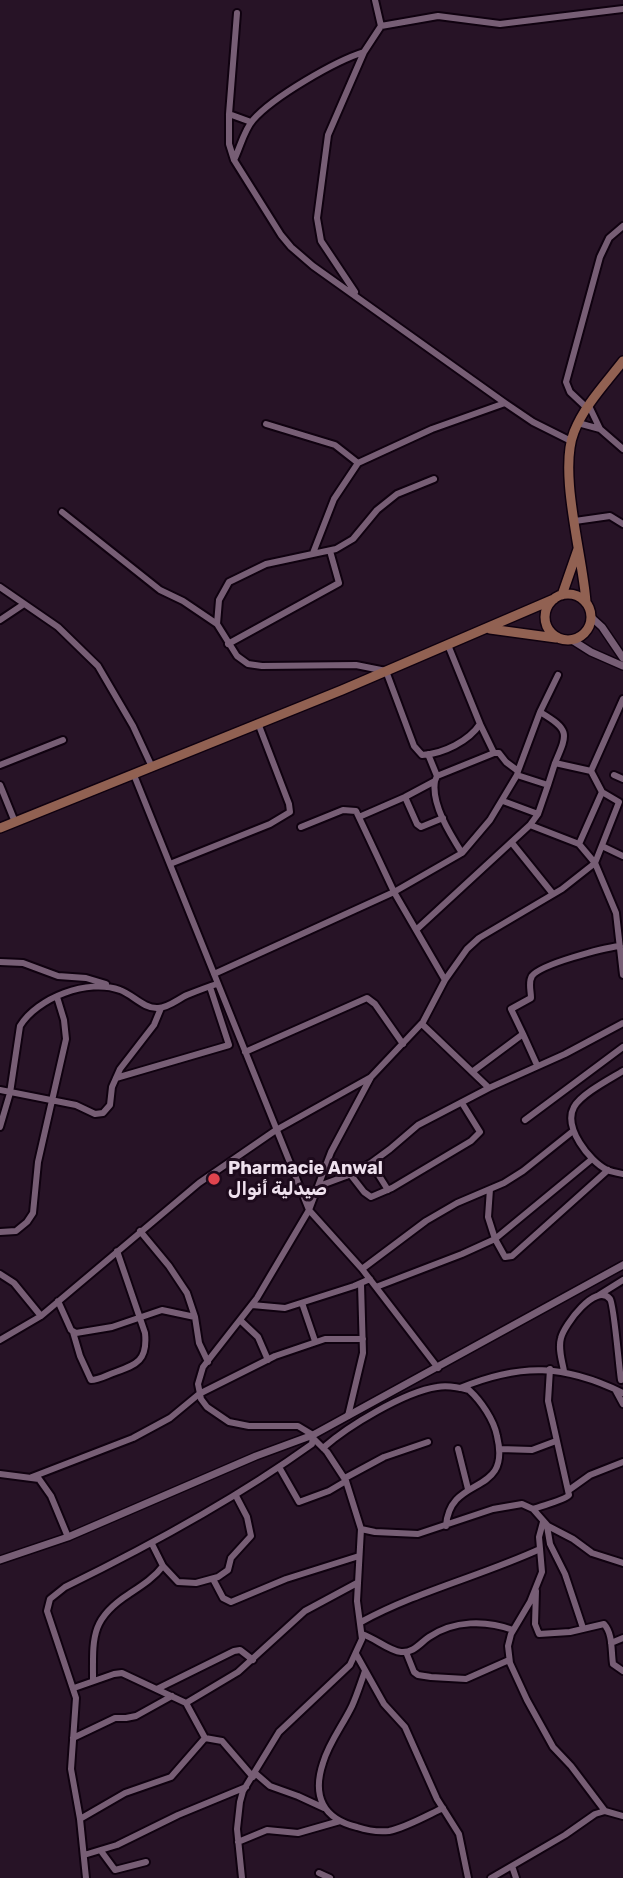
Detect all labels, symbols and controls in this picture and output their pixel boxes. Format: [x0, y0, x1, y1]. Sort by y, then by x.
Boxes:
place label: Pharmacie Anwal صيدلية أنوال [228, 1158, 383, 1200]
marker: Pharmacie Anwal صيدلية أنوال [206, 1171, 222, 1187]

